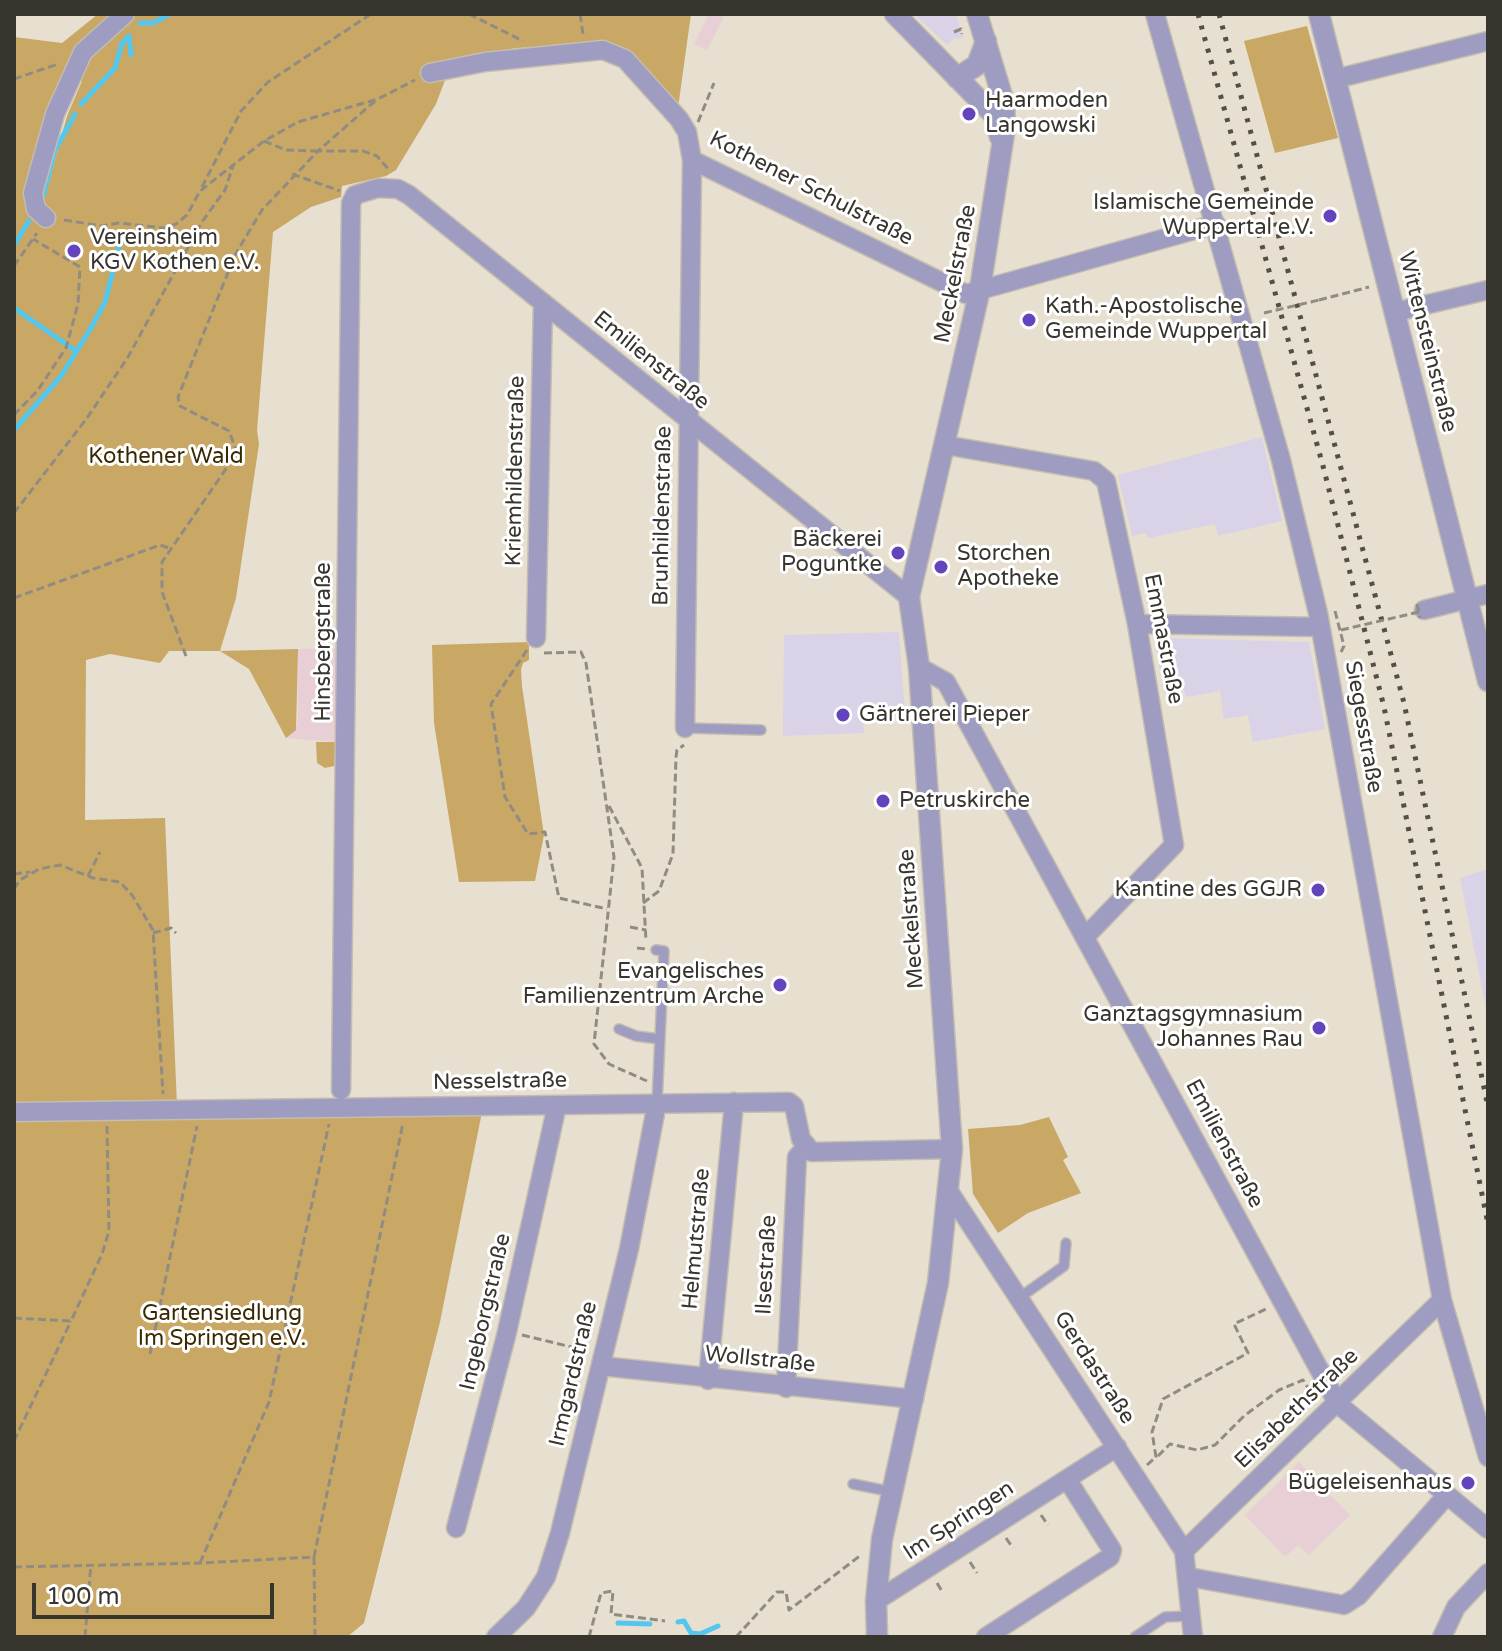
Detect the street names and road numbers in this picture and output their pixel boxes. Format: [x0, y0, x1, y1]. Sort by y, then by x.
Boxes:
street label: Kothener Schulstraße [705, 126, 917, 252]
street label: Meckelstraße [930, 203, 982, 345]
street label: Wittensteinstraße [1392, 249, 1462, 435]
street label: Emilienstraße [588, 306, 714, 416]
street label: Kriemhildenstraße [501, 375, 531, 567]
street label: Brunhildenstraße [648, 426, 678, 606]
street label: Hinsbergstraße [311, 562, 337, 722]
street label: Emmastraße [1137, 572, 1189, 706]
street label: Siegesstraße [1338, 659, 1388, 795]
street label: Meckelstraße [894, 848, 930, 990]
street label: Nesselstraße [433, 1068, 567, 1096]
street label: Emilienstraße [1179, 1075, 1269, 1213]
street label: Helmutstraße [678, 1167, 716, 1311]
street label: Ilsestraße [751, 1214, 783, 1316]
street label: Ingeborgstraße [455, 1231, 517, 1393]
street label: Irmgardstraße [544, 1299, 604, 1449]
street label: Gerdastraße [1048, 1307, 1140, 1429]
street label: Wollstraße [703, 1341, 817, 1379]
street label: Elisabethstraße [1230, 1343, 1364, 1475]
street label: Im Springen [899, 1476, 1019, 1566]

